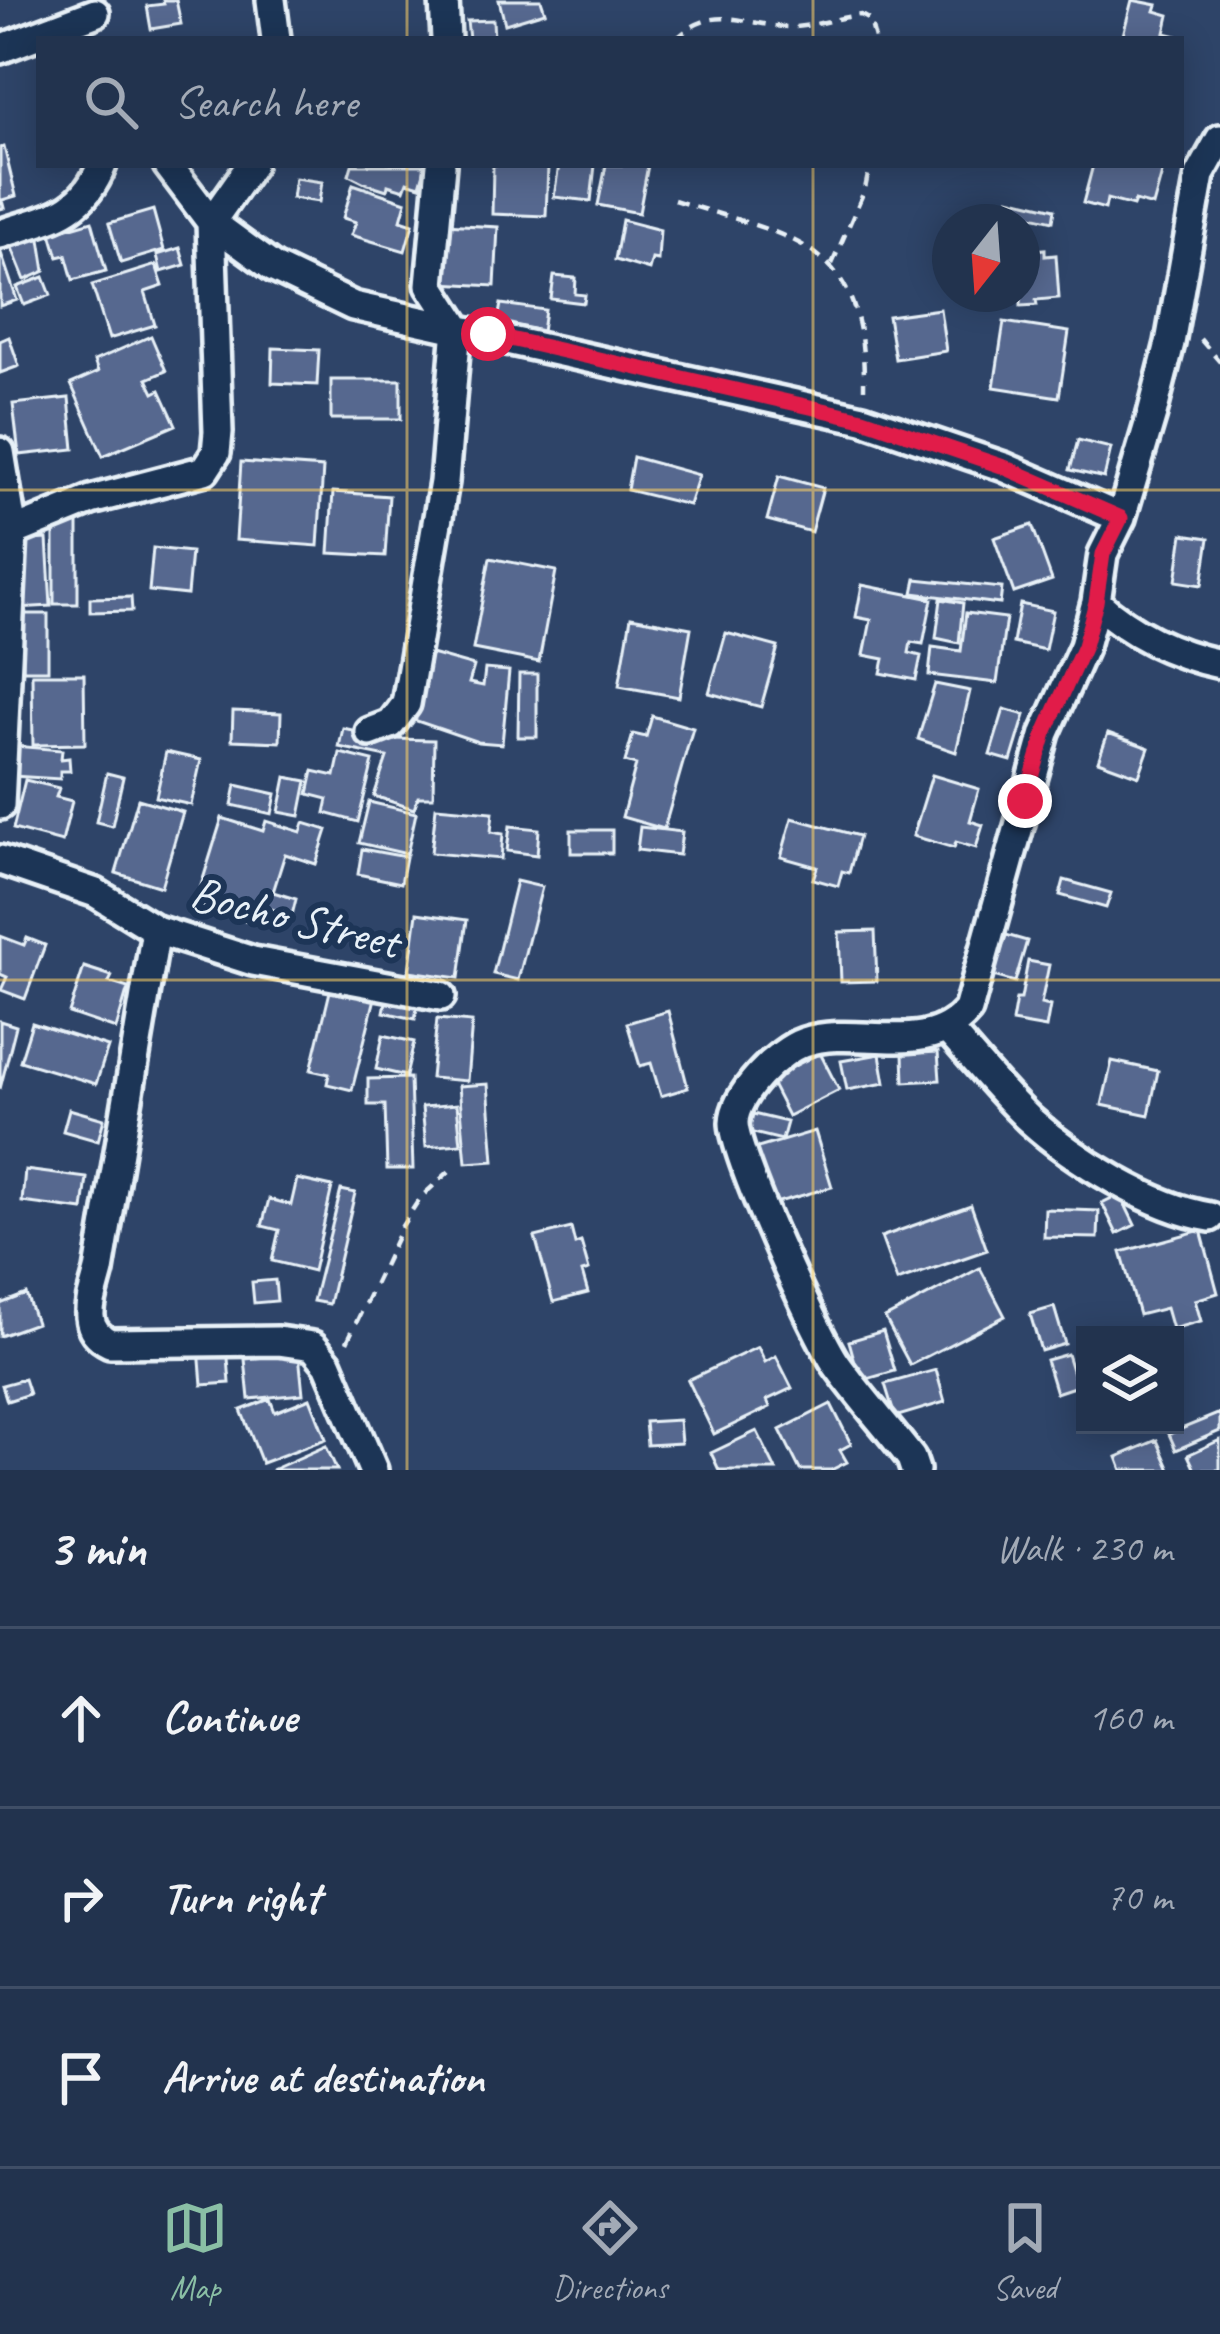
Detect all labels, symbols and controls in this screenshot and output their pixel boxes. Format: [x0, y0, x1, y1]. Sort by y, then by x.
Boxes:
search box [36, 36, 1184, 168]
icon: search [78, 69, 144, 135]
text: Search here [174, 74, 357, 131]
north arrow [932, 204, 1040, 312]
route start [461, 307, 515, 361]
route end [998, 774, 1052, 828]
street label: Bocho Street [184, 862, 410, 973]
map controls [1076, 1326, 1184, 1434]
button: layers [1076, 1326, 1184, 1434]
text: 3 min [48, 1516, 146, 1580]
text: Walk · 230 m [996, 1524, 1172, 1573]
icon: ahead [48, 1685, 114, 1751]
text: Continue [162, 1689, 296, 1746]
text: 160 m [1088, 1693, 1172, 1742]
icon: right [48, 1865, 114, 1931]
text: Turn right [162, 1869, 320, 1926]
text: 70 m [1106, 1873, 1172, 1922]
icon: arrive [48, 2045, 114, 2111]
text: Arrive at destination [162, 2049, 484, 2106]
tab: Map [162, 2195, 228, 2309]
tab: Directions [553, 2195, 667, 2309]
tab: Saved [992, 2195, 1058, 2309]

